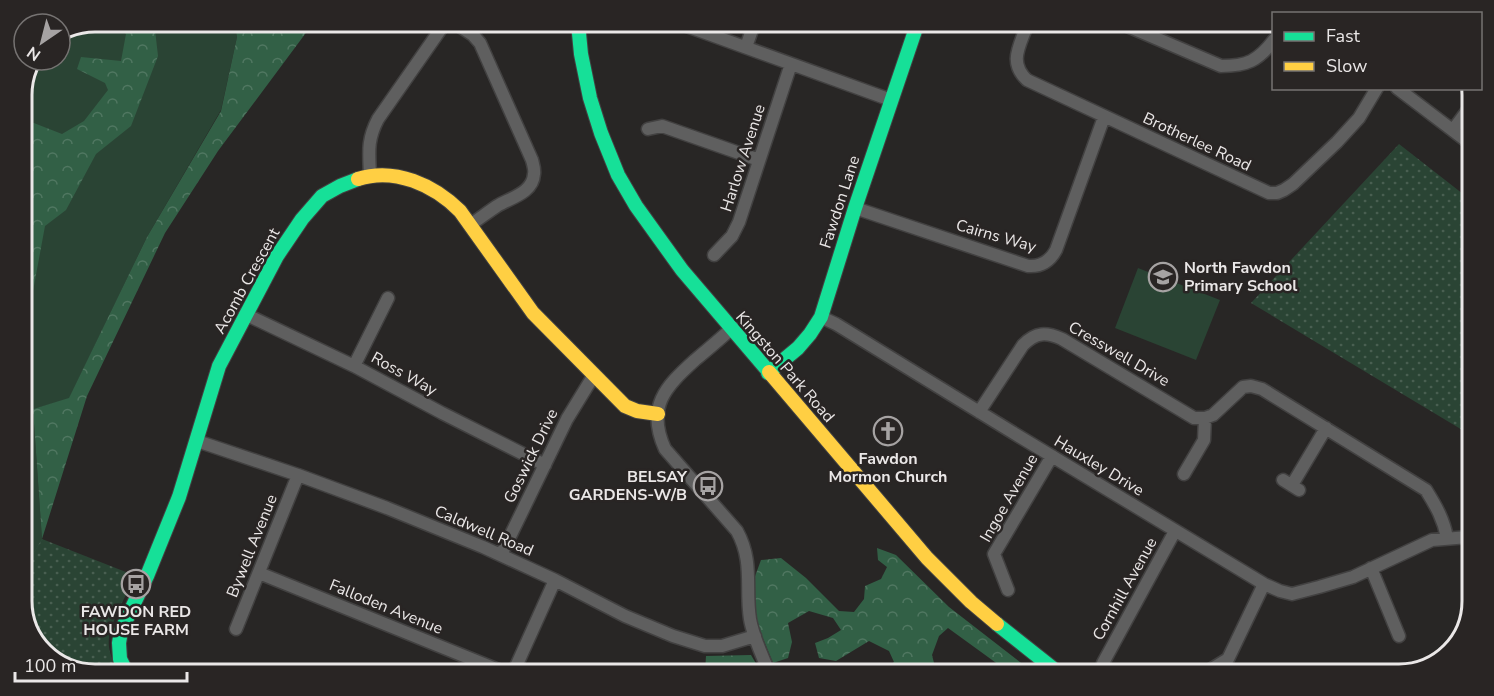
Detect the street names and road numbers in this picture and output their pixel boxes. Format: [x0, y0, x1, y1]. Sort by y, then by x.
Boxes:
street label: Harlow Avenue [715, 101, 771, 215]
street label: Brotherlee Road [1139, 107, 1255, 177]
street label: Fawdon Lane [815, 153, 865, 251]
street label: Cairns Way [953, 214, 1039, 258]
street label: Acomb Crescent [209, 224, 285, 338]
street label: Kingston Park Road [731, 307, 839, 427]
street label: Cresswell Drive [1064, 316, 1174, 392]
street label: Ross Way [367, 347, 442, 402]
street label: Goswick Drive [499, 405, 563, 507]
street label: Hauxley Drive [1050, 430, 1148, 502]
street label: Ingoe Avenue [975, 450, 1043, 546]
street label: Bywell Avenue [221, 491, 283, 601]
street label: Caldwell Road [431, 500, 537, 562]
street label: Cornhill Avenue [1088, 533, 1162, 645]
street label: Falloden Avenue [326, 574, 446, 640]

